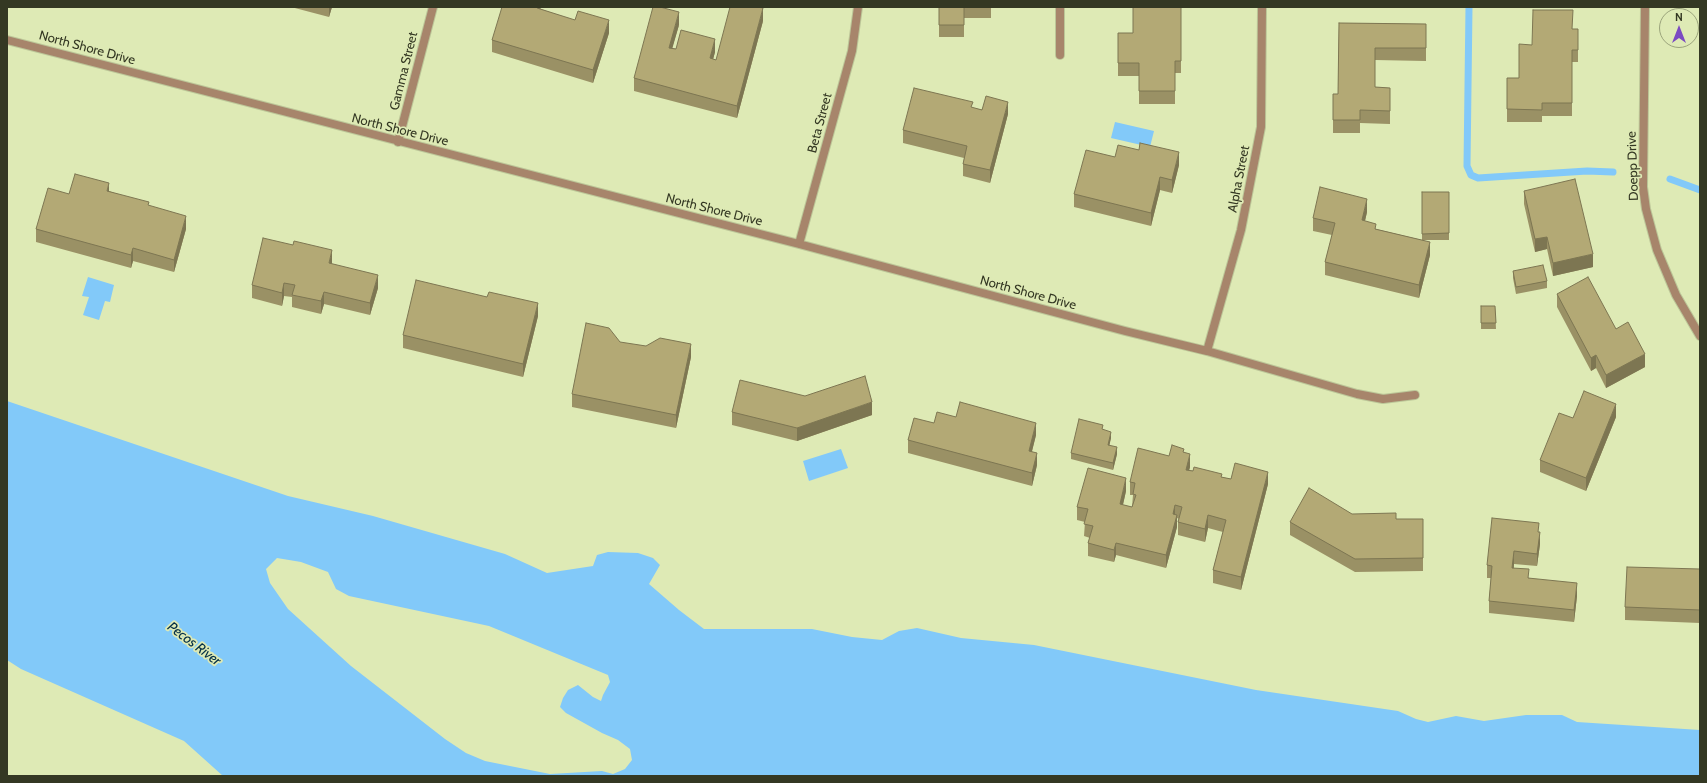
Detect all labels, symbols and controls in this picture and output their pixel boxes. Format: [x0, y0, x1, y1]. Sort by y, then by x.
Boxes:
north arrow [1659, 8, 1699, 48]
text: N [1675, 10, 1683, 24]
street label: North Shore Drive [37, 28, 137, 68]
street label: Gamma Street [387, 30, 421, 112]
street label: Beta Street [805, 91, 835, 155]
street label: North Shore Drive [350, 110, 450, 150]
street label: Doepp Drive [1624, 131, 1642, 201]
street label: Alpha Street [1225, 144, 1253, 214]
street label: North Shore Drive [664, 190, 764, 230]
street label: North Shore Drive [978, 273, 1078, 313]
water label: Pecos River [164, 618, 224, 670]

